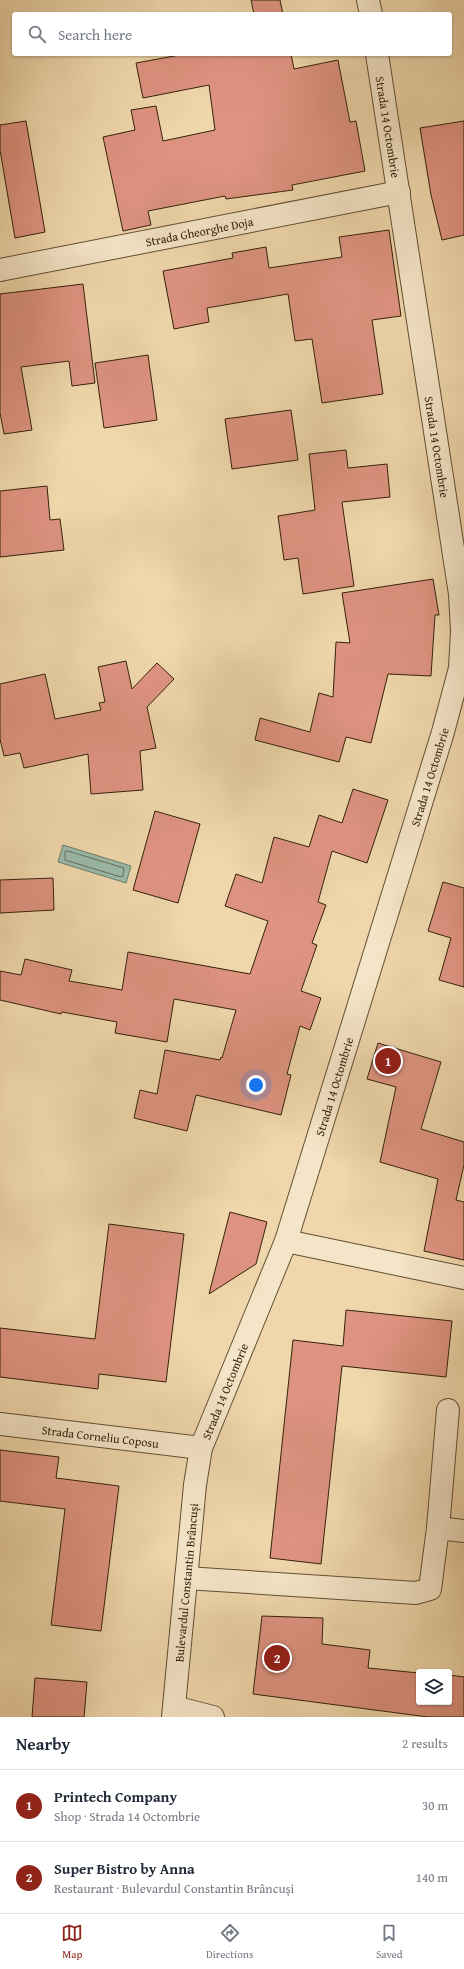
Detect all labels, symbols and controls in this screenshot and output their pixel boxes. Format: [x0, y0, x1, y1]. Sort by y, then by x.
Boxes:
search box [12, 12, 452, 56]
icon: search [26, 23, 48, 45]
text: Search here [58, 24, 132, 45]
street label: Strada 14 Octombrie [372, 75, 404, 179]
street label: Strada Gheorghe Doja [144, 212, 255, 250]
street label: Strada 14 Octombrie [421, 395, 453, 499]
street label: Strada 14 Octombrie [406, 725, 452, 828]
street label: Strada 14 Octombrie [310, 1035, 357, 1138]
pin: 1 [375, 1046, 401, 1076]
your location [246, 1075, 266, 1095]
street label: Strada 14 Octombrie [197, 1340, 252, 1442]
street label: Strada Corneliu Coposu [41, 1421, 160, 1451]
street label: Bulevardul Constantin Brâncuși [170, 1502, 202, 1663]
pin: 2 [264, 1643, 290, 1673]
map controls [416, 1669, 452, 1705]
button: layers [416, 1669, 452, 1705]
text: Nearby [16, 1731, 70, 1756]
text: 2 results [402, 1734, 448, 1753]
text: Printech Company [54, 1786, 177, 1807]
text: 1 [26, 1796, 32, 1815]
text: 30 m [422, 1796, 448, 1815]
text: Shop · Strada 14 Octombrie [54, 1807, 200, 1826]
text: Super Bistro by Anna [54, 1858, 195, 1879]
text: 2 [26, 1868, 32, 1887]
text: 140 m [416, 1868, 448, 1887]
text: Restaurant · Bulevardul Constantin Brâncuși [54, 1879, 294, 1898]
tab: Map [61, 1922, 83, 1962]
tab: Directions [206, 1922, 253, 1962]
tab: Saved [376, 1922, 403, 1962]

